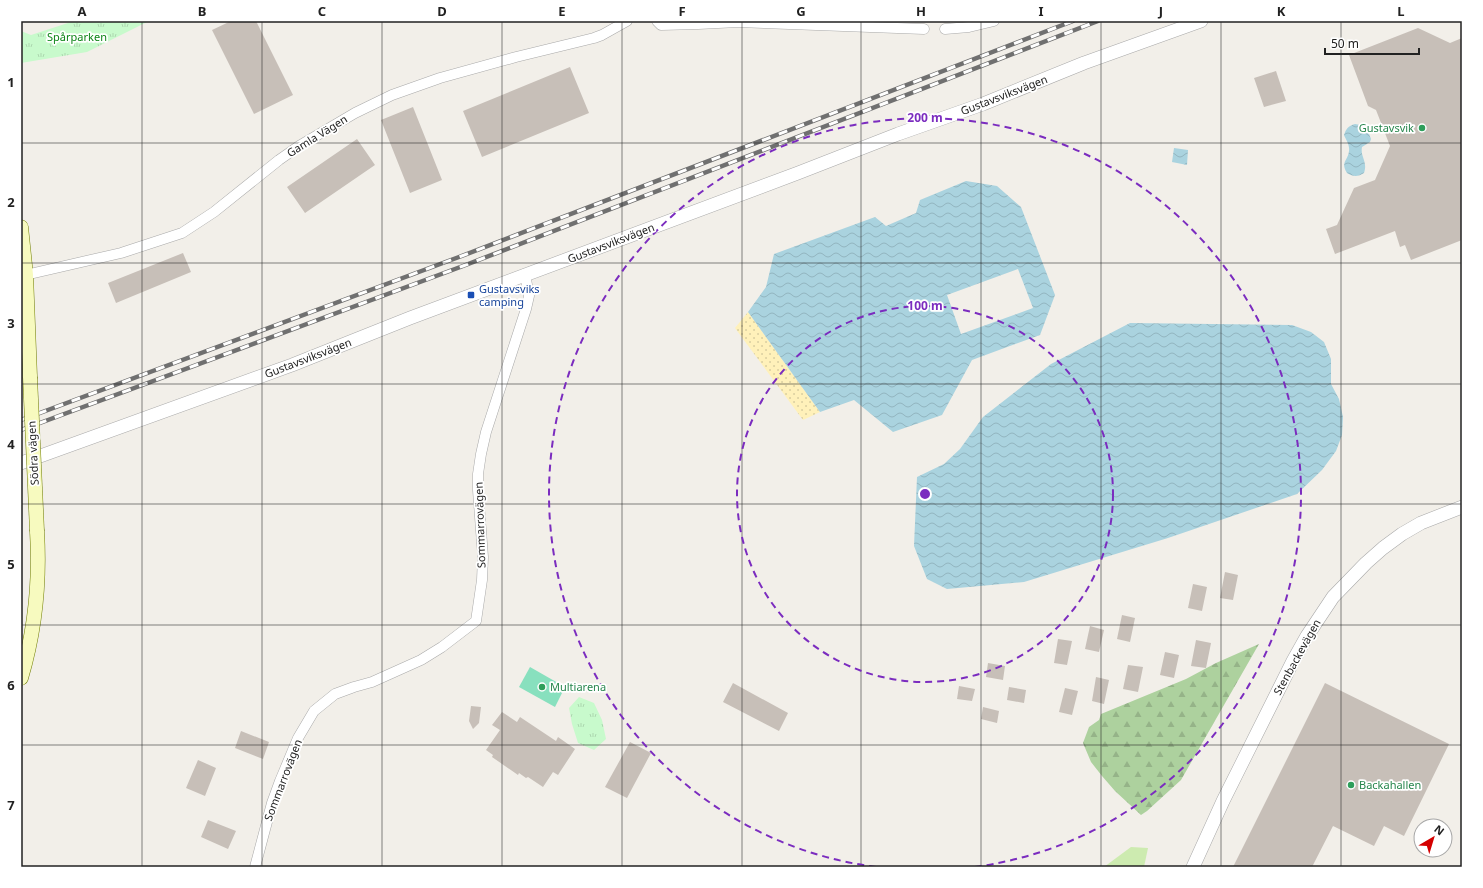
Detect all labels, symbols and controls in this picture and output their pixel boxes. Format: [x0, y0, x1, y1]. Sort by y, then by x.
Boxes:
text: A [78, 2, 87, 20]
text: B [198, 2, 206, 20]
text: C [318, 2, 326, 20]
text: D [437, 2, 447, 20]
text: E [558, 2, 566, 20]
text: F [678, 2, 686, 20]
text: G [796, 2, 806, 20]
text: H [916, 2, 926, 20]
text: I [1038, 2, 1044, 20]
text: J [1158, 2, 1163, 20]
text: K [1277, 2, 1286, 20]
text: L [1397, 2, 1405, 20]
park label: Spårparken [47, 29, 107, 44]
scale bar [1325, 30, 1419, 56]
text: 50 m [1331, 35, 1359, 52]
street label: Gustavsviksvägen [958, 71, 1050, 118]
text: 1 [7, 73, 15, 91]
text: 200 m [907, 109, 943, 126]
street label: Gamla Vägen [284, 111, 350, 160]
place label: Gustavsvik [1359, 120, 1414, 135]
marker: Gustavsvik [1417, 123, 1427, 133]
text: 2 [7, 193, 15, 211]
street label: Gustavsviksvägen [565, 219, 657, 266]
place label: Gustavsviks camping [479, 281, 540, 309]
marker: Gustavsviks camping [466, 290, 476, 300]
text: 100 m [907, 297, 943, 314]
text: 3 [7, 314, 15, 332]
street label: Gustavsviksvägen [262, 334, 354, 381]
street label: Södra vägen [23, 421, 42, 486]
text: 4 [7, 435, 15, 453]
street label: Sommarrovägen [470, 482, 489, 568]
centre of rings [918, 487, 932, 501]
text: 5 [7, 555, 15, 573]
street label: Stenbackevägen [1269, 616, 1324, 697]
text: 6 [7, 676, 15, 694]
place label: Multiarena [550, 679, 606, 694]
marker: Multiarena [537, 682, 547, 692]
street label: Sommarrovägen [260, 737, 305, 823]
place label: Backahallen [1359, 777, 1421, 792]
marker: Backahallen [1346, 780, 1356, 790]
text: 7 [7, 796, 15, 814]
north arrow [1413, 818, 1453, 858]
text: N [1431, 821, 1448, 838]

